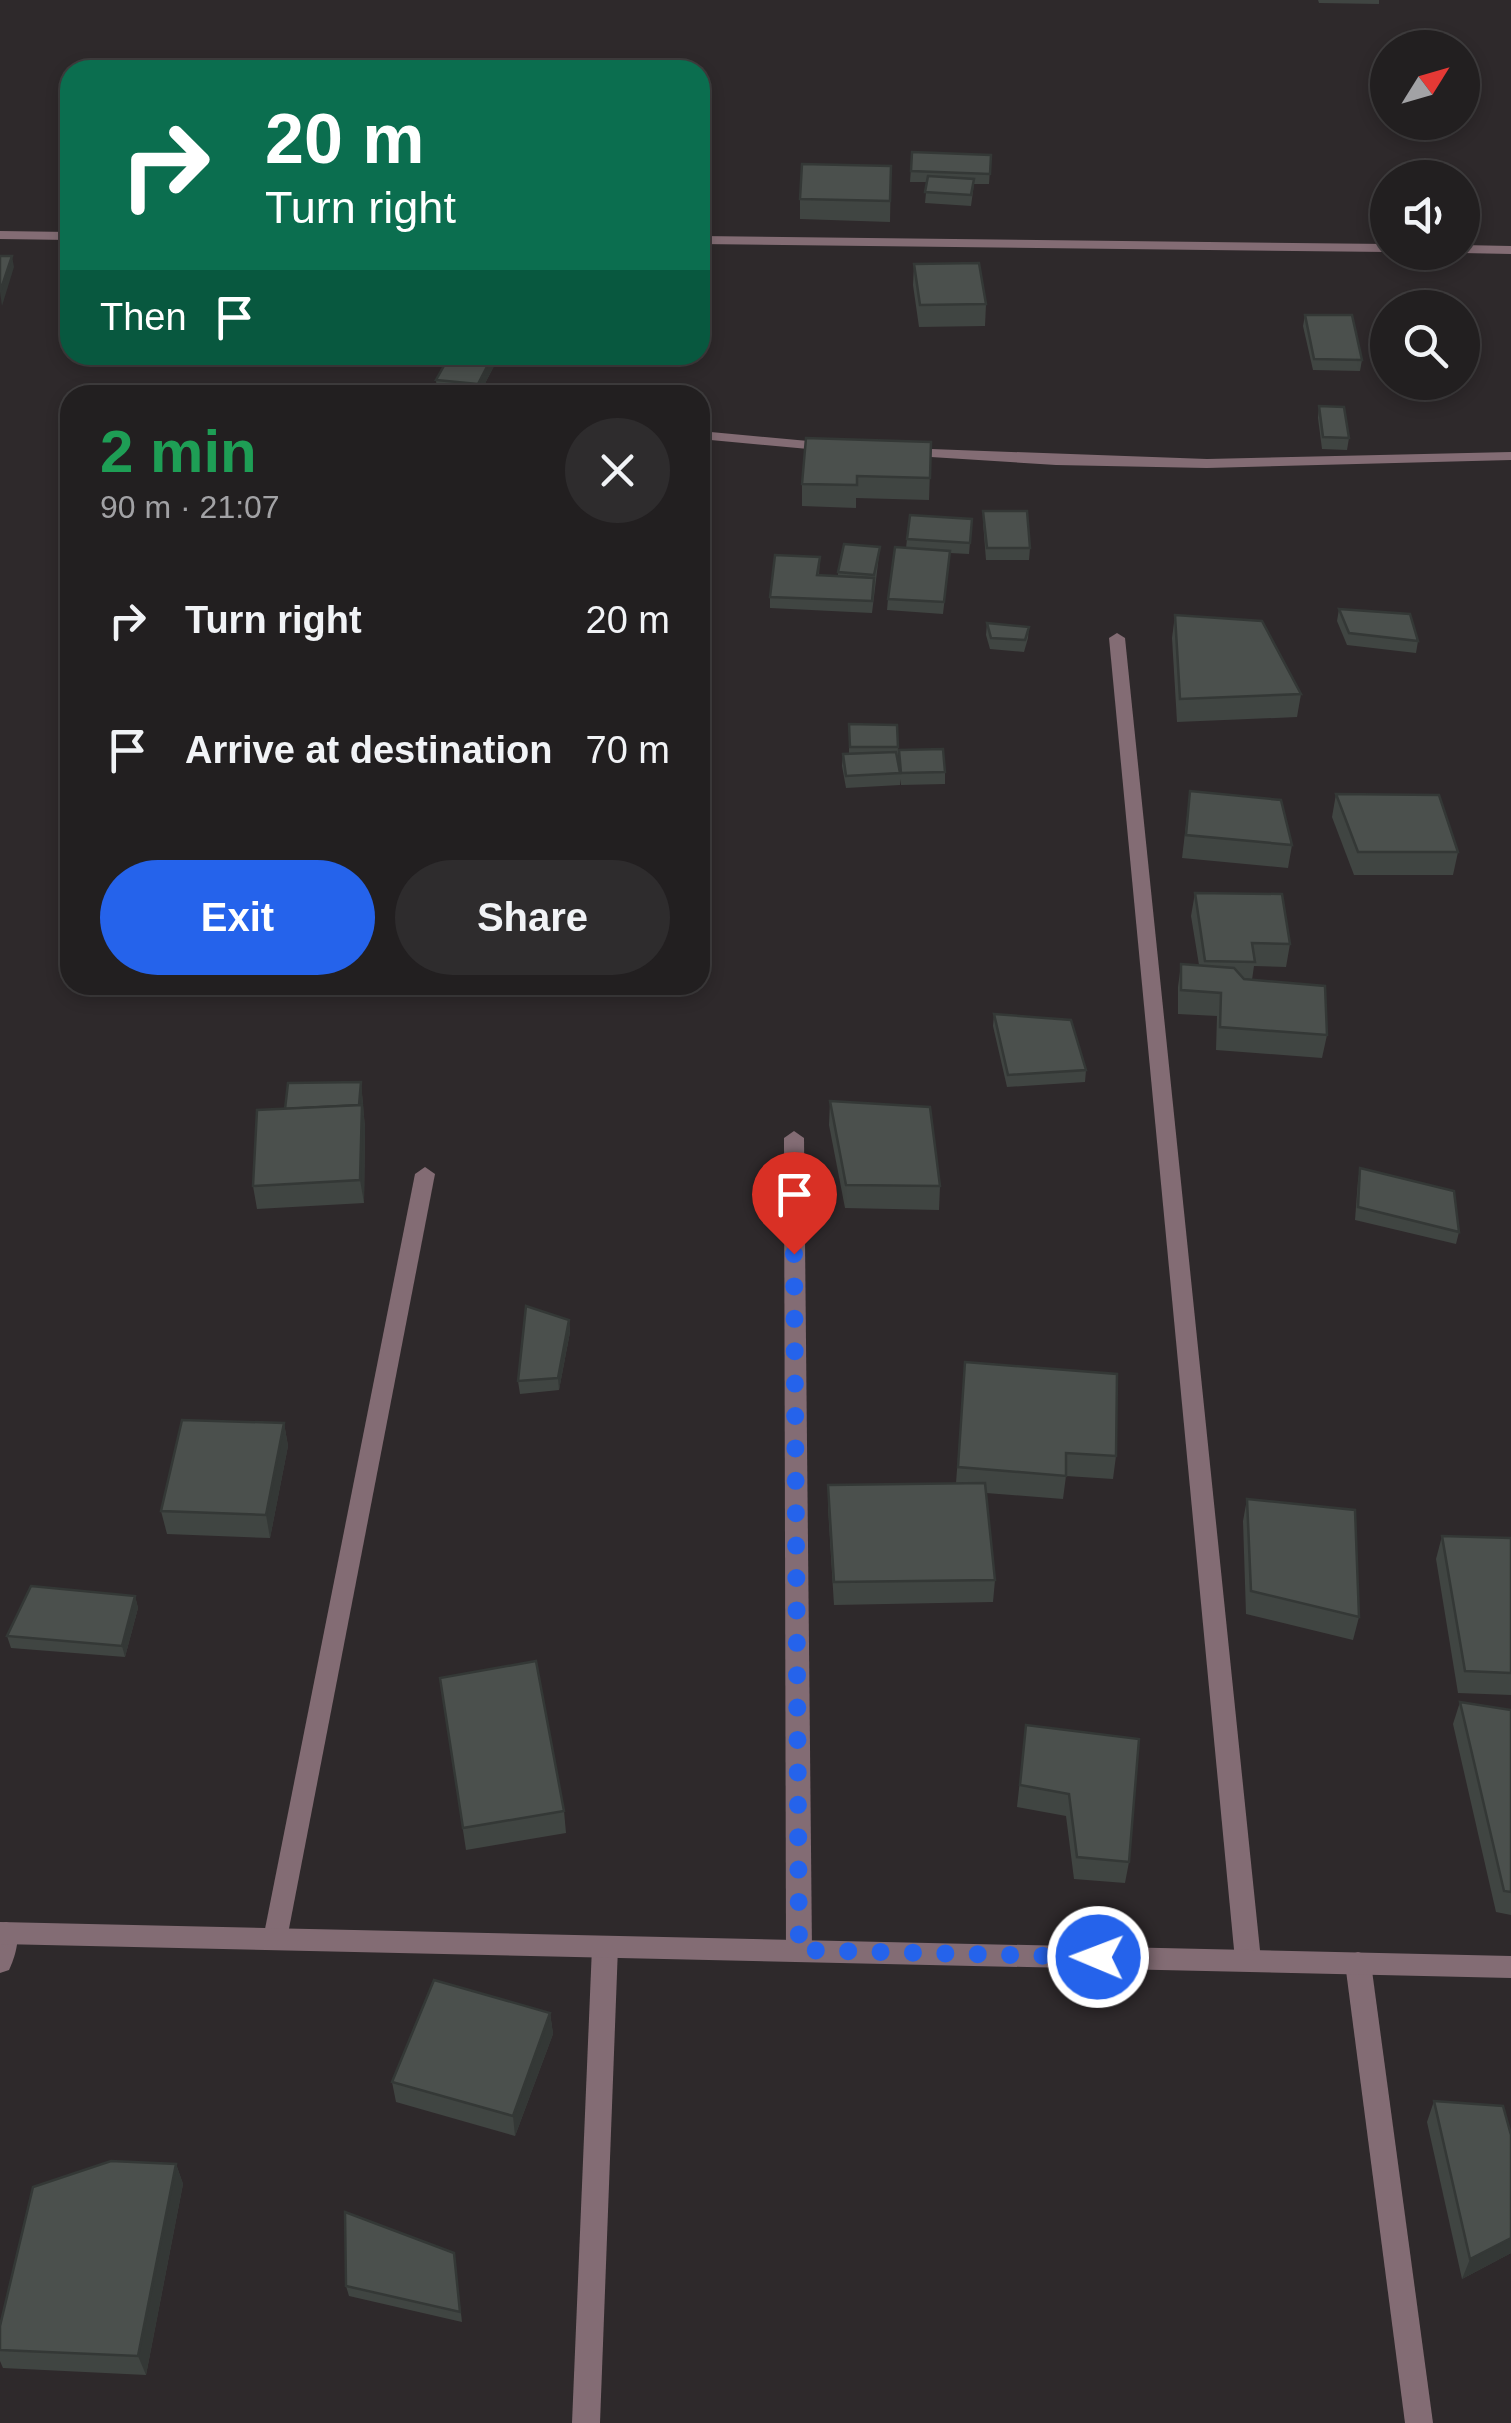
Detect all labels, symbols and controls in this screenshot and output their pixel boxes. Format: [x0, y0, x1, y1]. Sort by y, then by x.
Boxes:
north arrow [1370, 30, 1480, 140]
map controls [1370, 30, 1480, 400]
icon: right [100, 100, 230, 230]
text: 20 m [265, 100, 425, 178]
button: sound [1370, 160, 1480, 270]
text: Turn right [265, 182, 456, 233]
icon: arrive [207, 290, 262, 345]
button: search [1370, 290, 1480, 400]
text: Then [100, 296, 187, 338]
text: 2 min [100, 418, 257, 485]
button: close [565, 418, 670, 523]
text: 90 m · 21:07 [100, 489, 280, 525]
icon: right [100, 593, 155, 648]
text: Turn right [185, 599, 362, 641]
text: 20 m [586, 599, 670, 641]
icon: arrive [100, 723, 155, 778]
text: Arrive at destination [185, 729, 552, 771]
text: 70 m [586, 729, 670, 771]
button: Exit [100, 860, 375, 975]
button: Share [395, 860, 670, 975]
pin [752, 1152, 837, 1255]
icon: arrive [767, 1167, 822, 1222]
position arrow [1046, 1905, 1150, 2009]

